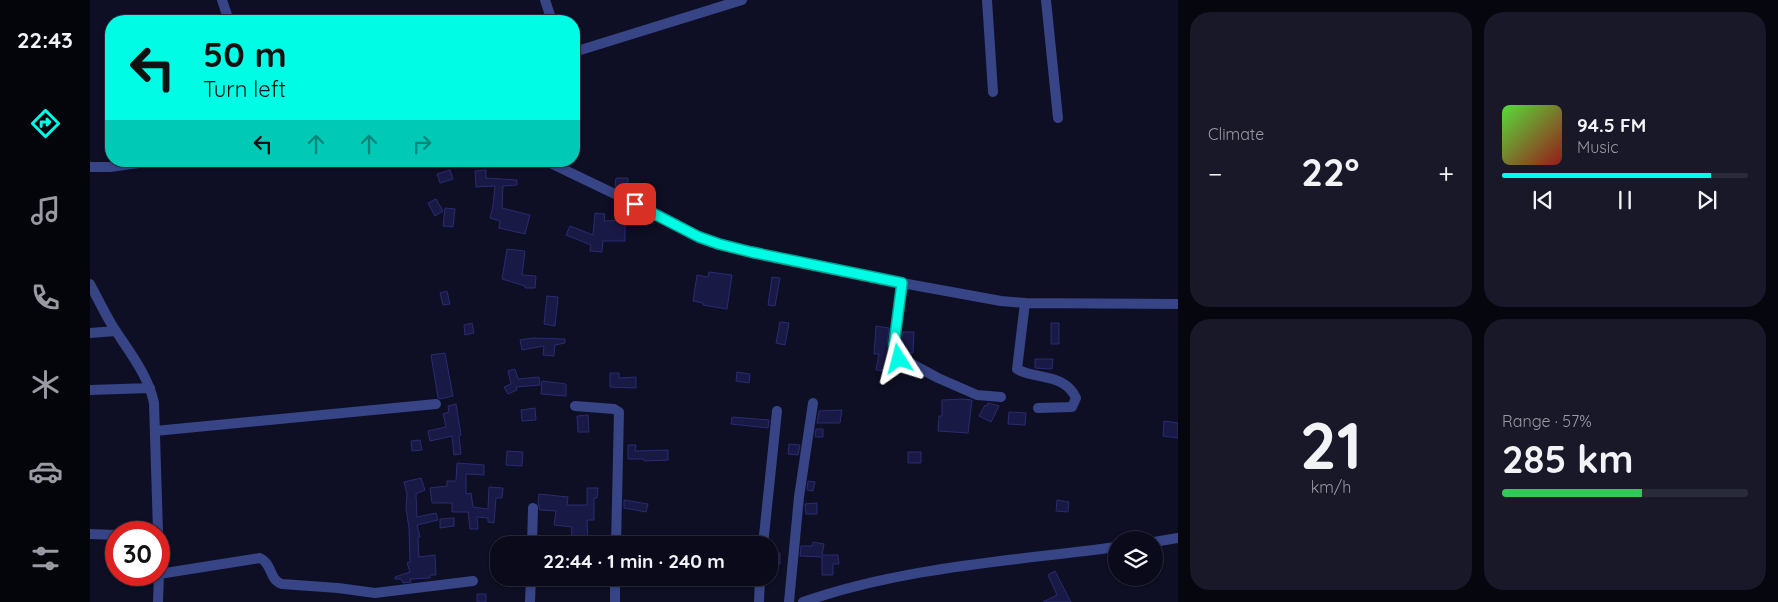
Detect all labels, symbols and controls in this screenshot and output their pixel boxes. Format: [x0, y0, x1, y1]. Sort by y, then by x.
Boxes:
text: 22:43 [17, 26, 73, 54]
text: 50 m [203, 32, 287, 76]
icon: left [120, 35, 185, 100]
text: Turn left [203, 75, 286, 103]
icon: directions [28, 106, 63, 141]
text: 94.5 FM [1577, 113, 1646, 137]
text: Climate [1208, 124, 1264, 144]
icon: left [249, 130, 277, 158]
icon: ahead [302, 130, 330, 158]
icon: ahead [355, 130, 383, 158]
icon: right [408, 130, 436, 158]
text: Music [1577, 137, 1619, 157]
text: 22° [1301, 148, 1359, 196]
text: − [1208, 156, 1223, 191]
text: + [1438, 156, 1454, 191]
pin [614, 183, 656, 225]
icon: previous [1529, 186, 1557, 214]
icon: pause [1611, 186, 1639, 214]
icon: next [1693, 186, 1721, 214]
icon: arrive [621, 190, 649, 218]
icon: music [28, 193, 63, 228]
icon: phone [28, 280, 63, 315]
position arrow [872, 332, 924, 384]
icon: climate [28, 367, 63, 402]
text: 21 [1300, 404, 1362, 485]
text: Range · 57% [1502, 411, 1592, 431]
text: 285 km [1502, 435, 1634, 483]
icon: car [28, 454, 63, 489]
text: km/h [1311, 477, 1351, 497]
speed limit sign: 30 [105, 521, 170, 586]
map controls [1108, 531, 1163, 586]
button: layers [1108, 531, 1163, 586]
icon: filters [28, 541, 63, 576]
text: 22:44 · 1 min · 240 m [543, 549, 725, 573]

